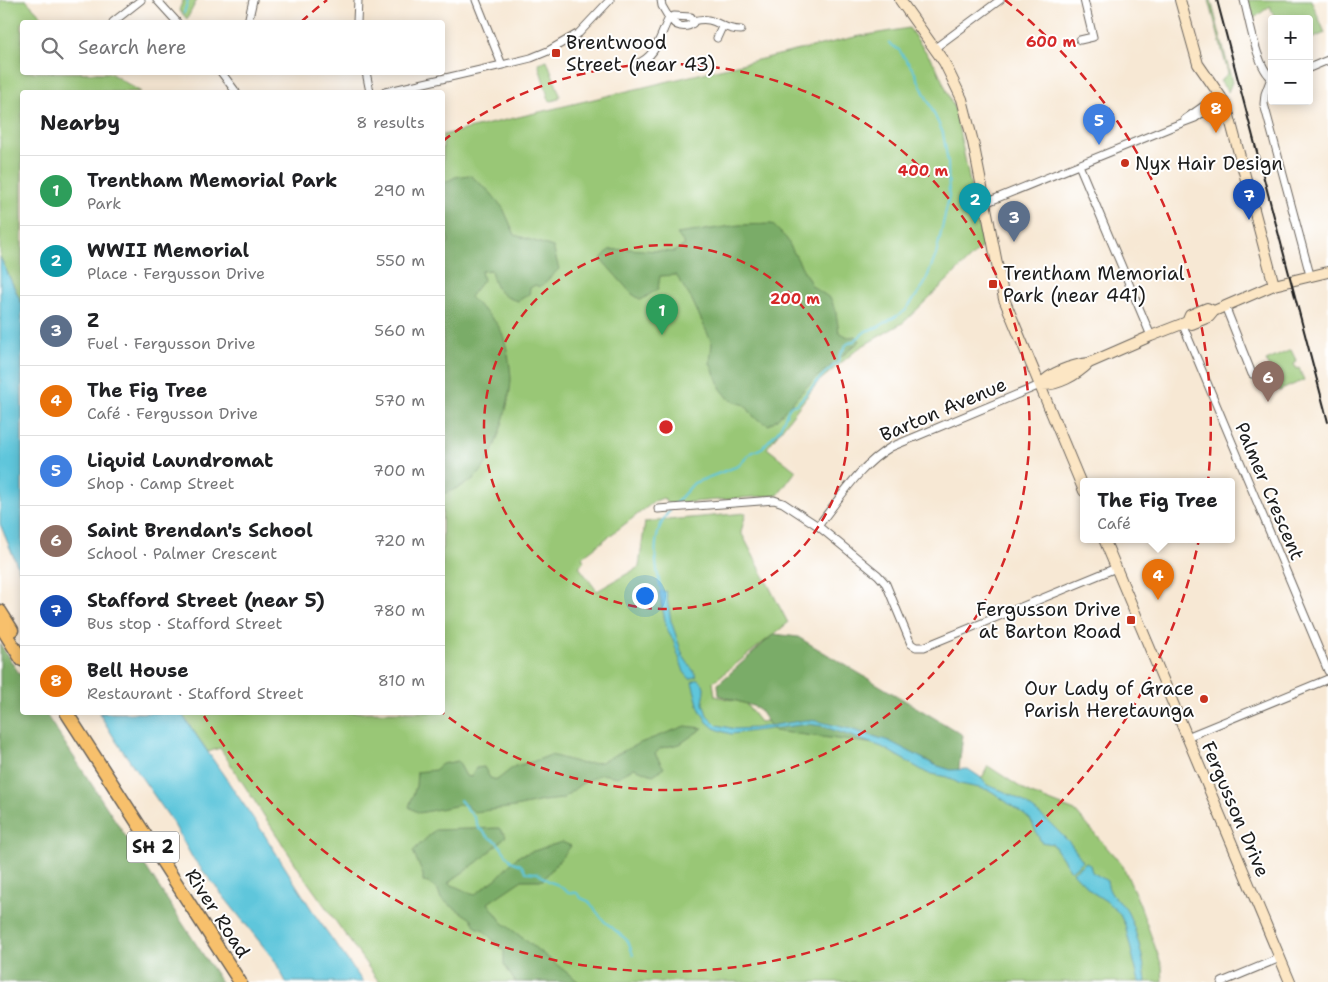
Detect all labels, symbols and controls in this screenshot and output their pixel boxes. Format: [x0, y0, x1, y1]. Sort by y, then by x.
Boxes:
map controls [1268, 15, 1313, 105]
button: + [1268, 15, 1313, 60]
search box [20, 20, 445, 75]
place label: Brentwood Street (near 43) [566, 30, 715, 77]
text: 600 m [1026, 32, 1076, 52]
icon: search [38, 34, 66, 62]
text: Search here [78, 35, 187, 60]
marker: Brentwood Street (near 43) [550, 47, 562, 59]
button: − [1268, 60, 1313, 105]
pin: 8 [1200, 92, 1232, 133]
pin: 5 [1083, 104, 1115, 145]
text: Nearby [40, 109, 120, 137]
text: 8 results [356, 112, 425, 133]
place label: Nyx Hair Design [1135, 151, 1283, 176]
marker: Nyx Hair Design [1119, 157, 1131, 169]
text: 400 m [898, 161, 948, 181]
text: Trentham Memorial Park [87, 168, 337, 193]
pin: 7 [1233, 179, 1265, 220]
text: 1 [52, 180, 60, 201]
text: 290 m [373, 180, 425, 201]
pin: 2 [959, 183, 991, 224]
text: Park [87, 193, 121, 214]
pin: 3 [998, 201, 1030, 242]
text: WWII Memorial [87, 238, 249, 263]
text: 2 [50, 250, 62, 271]
text: 550 m [376, 250, 425, 271]
place label: Trentham Memorial Park (near 441) [1003, 261, 1185, 308]
text: Place · Fergusson Drive [87, 263, 265, 284]
marker: Trentham Memorial Park (near 441) [987, 278, 999, 290]
text: 200 m [770, 289, 820, 309]
pin: 1 [646, 294, 678, 335]
text: Z [87, 308, 99, 333]
text: 3 [50, 320, 62, 341]
text: 560 m [374, 320, 425, 341]
text: Fuel · Fergusson Drive [87, 333, 256, 354]
pin: 6 [1252, 361, 1284, 402]
street label: Barton Avenue [876, 372, 1010, 447]
text: The Fig Tree [87, 378, 208, 403]
text: 4 [50, 390, 62, 411]
text: 570 m [375, 390, 425, 411]
text: Café · Fergusson Drive [87, 403, 258, 424]
centre of rings [657, 418, 675, 436]
street label: Palmer Crescent [1229, 418, 1310, 564]
text: Liquid Laundromat [87, 448, 273, 473]
text: 5 [51, 460, 61, 481]
text: 700 m [373, 460, 425, 481]
text: Shop · Camp Street [87, 473, 235, 494]
popup [1080, 478, 1235, 543]
text: The Fig Tree [1097, 488, 1218, 513]
text: Café [1097, 513, 1131, 534]
text: Saint Brendan's School [87, 518, 313, 543]
text: 6 [50, 530, 62, 551]
text: 720 m [374, 530, 425, 551]
text: School · Palmer Crescent [87, 543, 277, 564]
pin: 4 [1142, 559, 1174, 600]
your location [632, 583, 658, 609]
text: Stafford Street (near 5) [87, 588, 325, 613]
place label: Fergusson Drive at Barton Road [976, 597, 1121, 644]
text: 7 [50, 600, 62, 621]
text: 780 m [373, 600, 425, 621]
text: Bus stop · Stafford Street [87, 613, 283, 634]
marker: Fergusson Drive at Barton Road [1125, 614, 1137, 626]
text: Bell House [87, 658, 189, 683]
text: 8 [50, 670, 62, 691]
text: 810 m [378, 670, 425, 691]
place label: Our Lady of Grace Parish Heretaunga [1024, 676, 1194, 723]
text: Restaurant · Stafford Street [87, 683, 304, 704]
marker: Our Lady of Grace Parish Heretaunga [1198, 693, 1210, 705]
street label: Fergusson Drive [1196, 738, 1275, 881]
road number: SH 2 [127, 832, 179, 862]
street label: River Road [179, 864, 256, 963]

